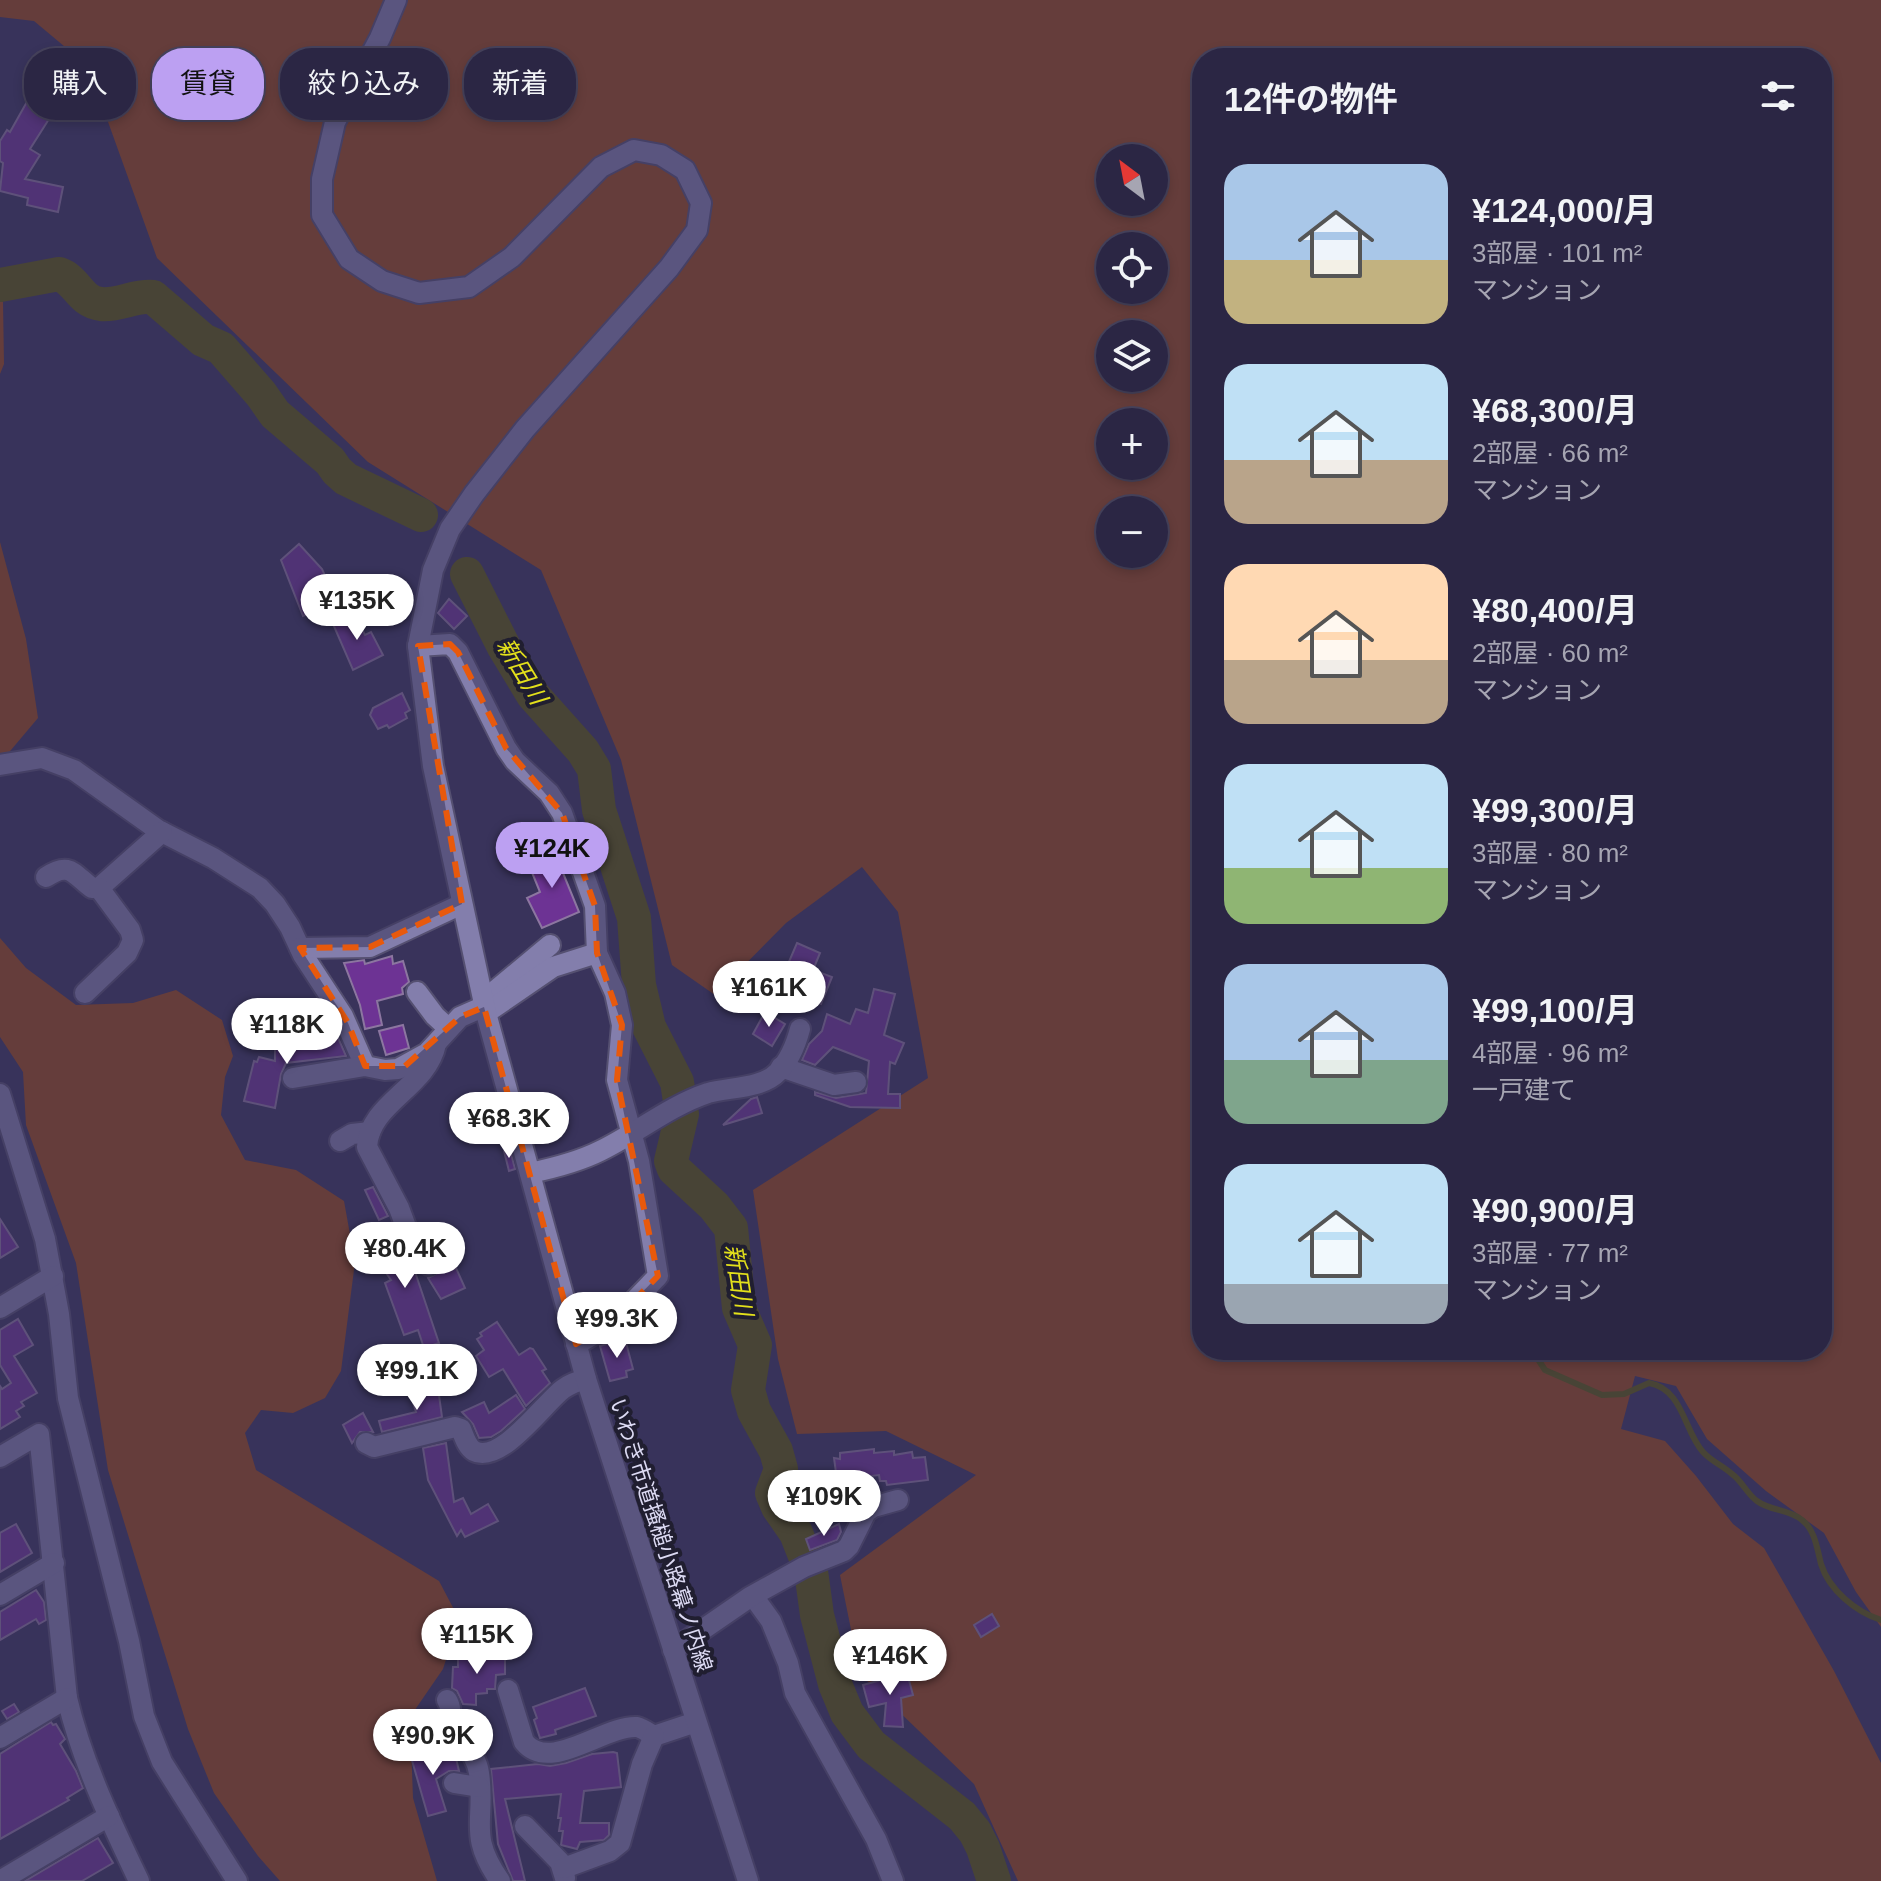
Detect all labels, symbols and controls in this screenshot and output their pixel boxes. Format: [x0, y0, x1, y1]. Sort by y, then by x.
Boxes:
chip: 購入 [24, 48, 136, 120]
chip: 賃貸 [152, 48, 264, 120]
chip: 絞り込み [280, 48, 448, 120]
chip: 新着 [464, 48, 576, 120]
icon: filters [1756, 74, 1800, 118]
text: 12件の物件 [1224, 80, 1398, 118]
north arrow [1096, 144, 1168, 216]
map controls [1096, 144, 1168, 568]
text: ¥124,000/月 [1472, 191, 1657, 229]
icon: home [1288, 196, 1384, 292]
button: locate [1096, 232, 1168, 304]
text: 3部屋 · 101 m² [1472, 238, 1643, 268]
text: マンション [1472, 275, 1602, 305]
button: layers [1096, 320, 1168, 392]
text: ¥68,300/月 [1472, 391, 1638, 429]
icon: home [1288, 396, 1384, 492]
button: + [1096, 408, 1168, 480]
text: 2部屋 · 66 m² [1472, 438, 1628, 468]
text: マンション [1472, 475, 1602, 505]
button: − [1096, 496, 1168, 568]
pin: ¥135K [301, 574, 413, 642]
text: ¥135K [319, 585, 395, 615]
text: ¥80,400/月 [1472, 591, 1638, 629]
icon: home [1288, 596, 1384, 692]
water label: 新田川 [492, 633, 554, 711]
text: 2部屋 · 60 m² [1472, 638, 1628, 668]
text: マンション [1472, 675, 1602, 705]
text: ¥99,300/月 [1472, 791, 1638, 829]
icon: home [1288, 796, 1384, 892]
pin: ¥124K [496, 822, 608, 890]
text: ¥124K [514, 833, 590, 863]
text: 3部屋 · 80 m² [1472, 838, 1628, 868]
text: マンション [1472, 875, 1602, 905]
pin: ¥161K [713, 961, 825, 1029]
text: ¥161K [731, 972, 807, 1002]
text: ¥99,100/月 [1472, 991, 1638, 1029]
icon: home [1288, 996, 1384, 1092]
pin: ¥118K [231, 998, 343, 1066]
text: ¥118K [249, 1009, 325, 1039]
text: 4部屋 · 96 m² [1472, 1038, 1628, 1068]
text: 一戸建て [1472, 1075, 1576, 1105]
pin: ¥68.3K [444, 1092, 574, 1160]
text: ¥68.3K [467, 1103, 551, 1133]
text: ¥90,900/月 [1472, 1191, 1638, 1229]
icon: home [1288, 1196, 1384, 1292]
pin: ¥80.4K [340, 1222, 470, 1290]
text: ¥80.4K [363, 1233, 447, 1263]
text: 3部屋 · 77 m² [1472, 1238, 1628, 1268]
water label: 新田川 [720, 1242, 758, 1321]
text: マンション [1472, 1275, 1602, 1305]
pin: ¥99.3K [552, 1292, 682, 1360]
text: ¥99.3K [575, 1303, 659, 1333]
pin: ¥99.1K [352, 1344, 482, 1412]
text: ¥99.1K [375, 1355, 459, 1385]
street label: いわき市道搔槌小路幕ノ内線 [605, 1395, 717, 1675]
pin: ¥109K [768, 1470, 880, 1538]
text: ¥109K [786, 1481, 862, 1511]
pin: ¥115K [421, 1608, 533, 1676]
text: ¥115K [439, 1619, 515, 1649]
pin: ¥146K [834, 1629, 946, 1697]
text: ¥146K [852, 1640, 928, 1670]
pin: ¥90.9K [368, 1709, 498, 1777]
text: ¥90.9K [391, 1720, 475, 1750]

